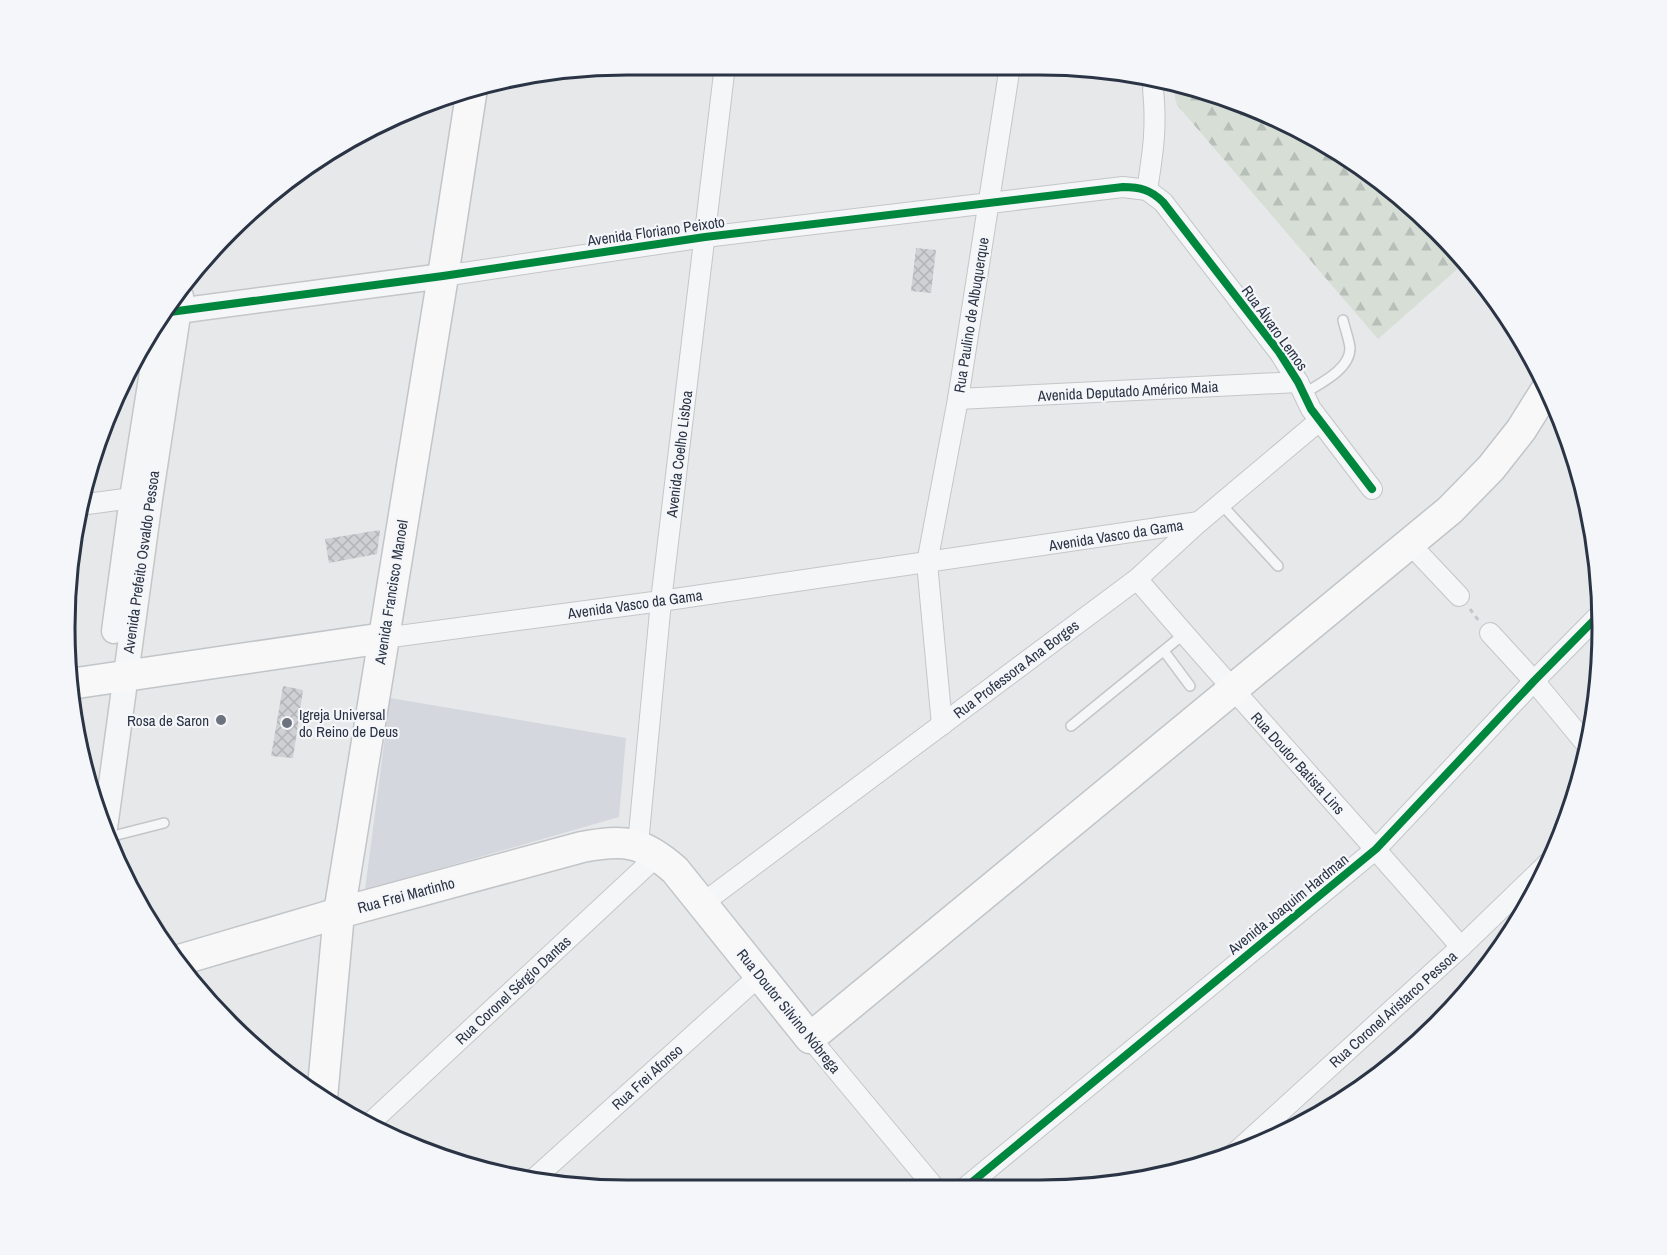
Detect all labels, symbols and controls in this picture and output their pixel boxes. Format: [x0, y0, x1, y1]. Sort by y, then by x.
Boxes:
street label: Avenida Floriano Peixoto [585, 211, 726, 251]
street label: Rua Paulino de Albuquerque [948, 236, 994, 394]
street label: Rua Álvaro Lemos [1237, 281, 1313, 375]
street label: Avenida Deputado Américo Maia [1036, 376, 1219, 406]
street label: Avenida Coelho Lisboa [661, 389, 697, 520]
street label: Avenida Prefeito Osvaldo Pessoa [118, 469, 164, 656]
street label: Avenida Vasco da Gama [1046, 514, 1185, 556]
street label: Avenida Francisco Manoel [369, 518, 413, 667]
street label: Avenida Vasco da Gama [565, 584, 704, 624]
street label: Rua Professora Ana Borges [949, 615, 1083, 723]
place label: Igreja Universal do Reino de Deus [299, 704, 398, 742]
street label: Rua Doutor Batista Lins [1246, 707, 1350, 819]
place label: Rosa de Saron [127, 710, 209, 731]
marker: Rosa de Saron [214, 713, 228, 727]
marker: Igreja Universal do Reino de Deus [280, 716, 294, 730]
street label: Avenida Joaquim Hardman [1223, 849, 1353, 960]
street label: Rua Frei Martinho [355, 872, 457, 918]
street label: Rua Coronel Sérgio Dantas [451, 931, 575, 1049]
street label: Rua Doutor Silvino Nóbrega [732, 944, 846, 1078]
street label: Rua Coronel Aristarco Pessoa [1324, 946, 1462, 1072]
street label: Rua Frei Afonso [607, 1039, 687, 1115]

